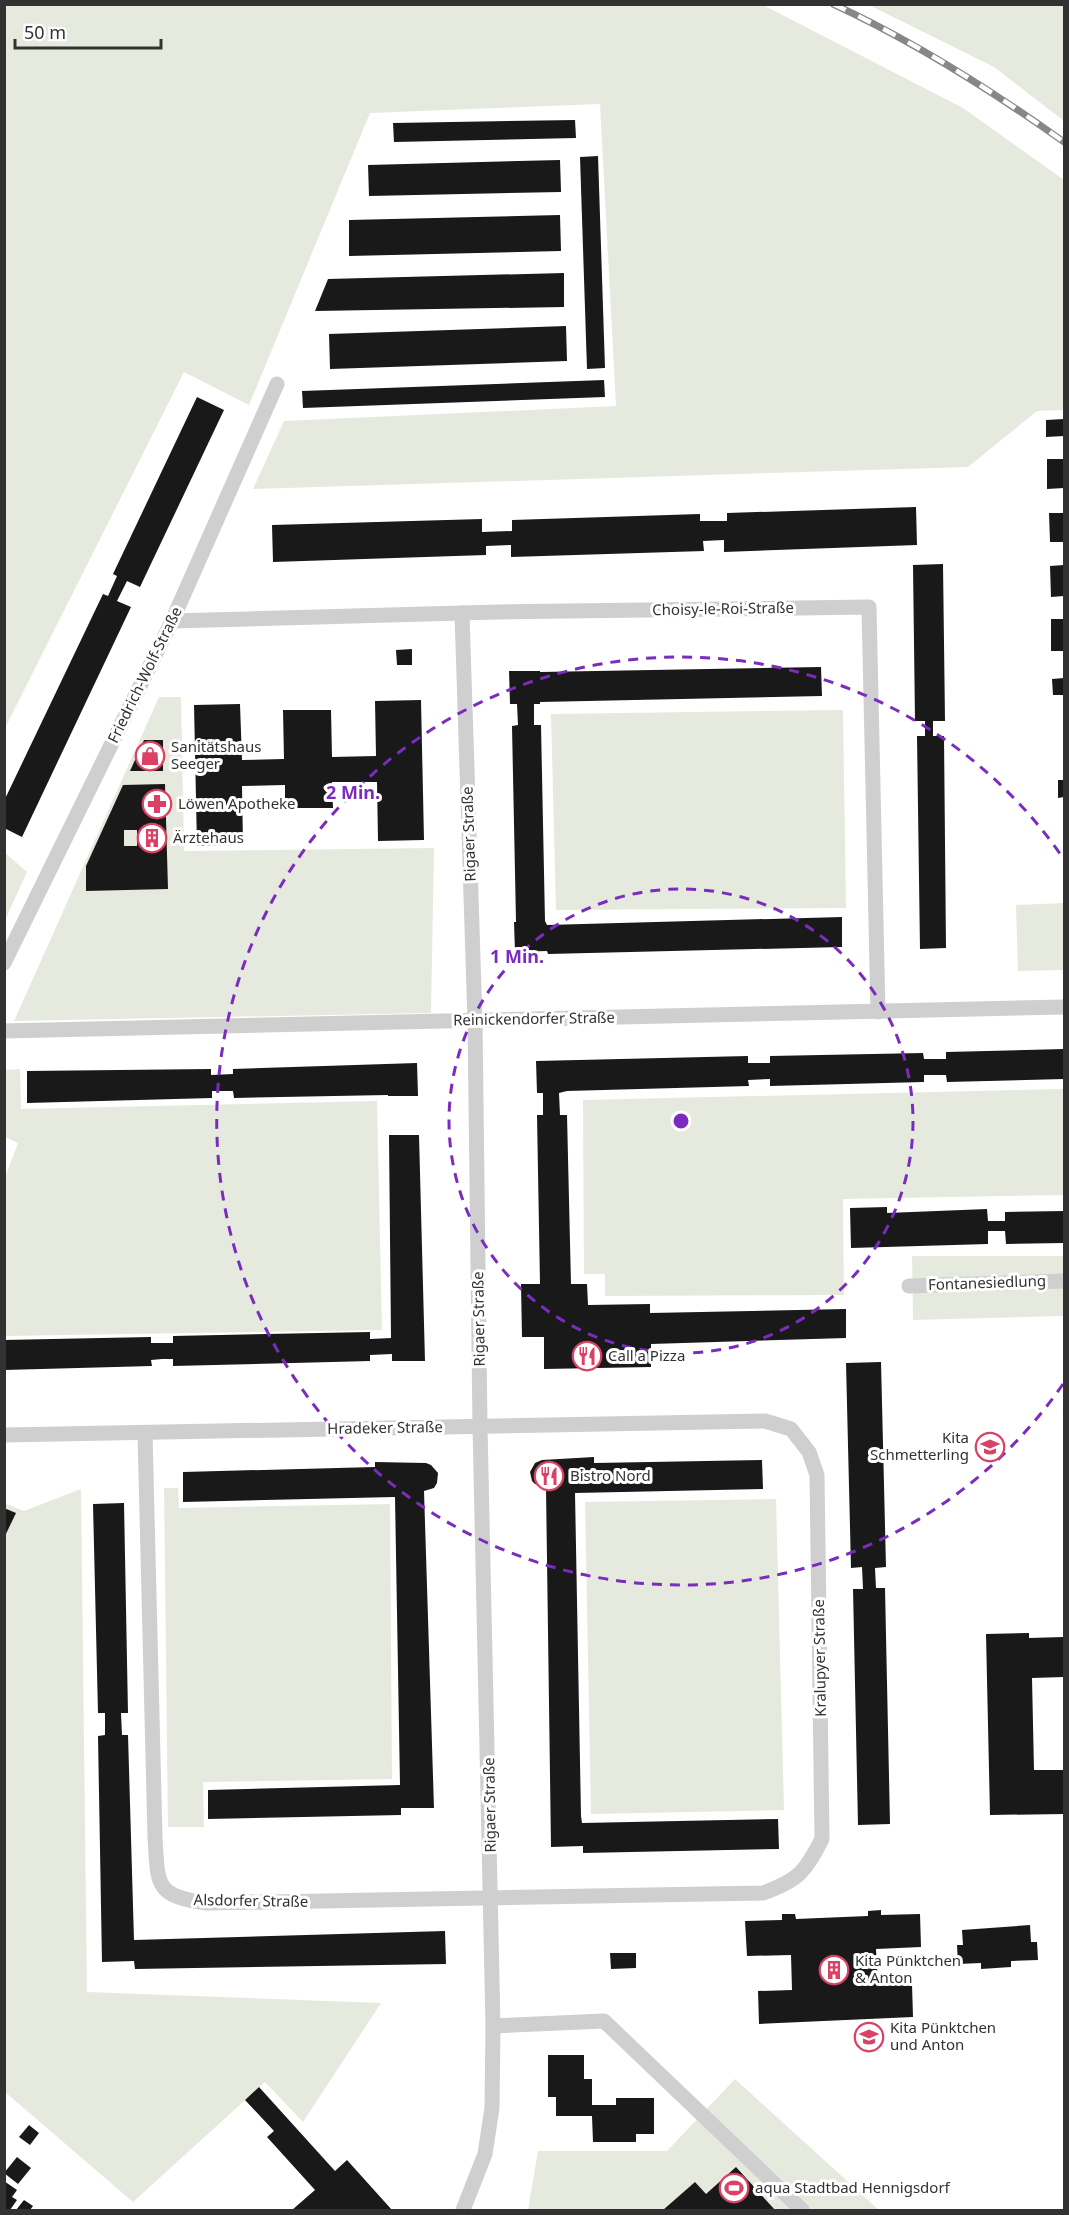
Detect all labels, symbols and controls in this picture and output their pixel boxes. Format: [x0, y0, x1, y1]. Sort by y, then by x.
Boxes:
scale bar [15, 12, 160, 50]
text: 50 m [24, 20, 66, 44]
street label: Choisy-le-Roi-Straße [652, 597, 794, 619]
street label: Friedrich-Wolf-Straße [102, 603, 186, 746]
place label: Sanitätshaus Seeger [171, 736, 261, 773]
shop icon: Sanitätshaus Seeger [134, 740, 166, 772]
text: 2 Min. [326, 780, 380, 804]
street label: Rigaer Straße [456, 786, 480, 882]
pharmacy icon: Löwen Apotheke [141, 788, 173, 820]
place label: Löwen Apotheke [178, 793, 296, 813]
building icon: Ärztehaus [136, 822, 168, 854]
place label: Ärztehaus [173, 827, 244, 847]
text: 1 Min. [490, 944, 544, 968]
street label: Reinickendorfer Straße [453, 1007, 615, 1029]
centre of rings [671, 1111, 691, 1131]
street label: Fontanesiedlung [928, 1270, 1046, 1294]
street label: Rigaer Straße [467, 1271, 489, 1367]
restaurant icon: Call a Pizza [571, 1340, 603, 1372]
place label: Call a Pizza [608, 1345, 685, 1365]
street label: Hradeker Straße [327, 1416, 443, 1438]
place label: Kita Schmetterling [870, 1427, 969, 1464]
school or university icon: Kita Schmetterling [974, 1431, 1006, 1463]
restaurant icon: Bistro Nord [533, 1460, 565, 1492]
place label: Bistro Nord [570, 1465, 651, 1485]
street label: Kralupyer Straße [808, 1599, 830, 1717]
street label: Rigaer Straße [478, 1757, 500, 1853]
street label: Alsdorfer Straße [193, 1889, 309, 1911]
place label: Kita Pünktchen & Anton [855, 1950, 961, 1987]
building icon: Kita Pünktchen & Anton [818, 1954, 850, 1986]
place label: Kita Pünktchen und Anton [890, 2017, 996, 2054]
school or university icon: Kita Pünktchen und Anton [853, 2021, 885, 2053]
sports icon: aqua Stadtbad Hennigsdorf [718, 2172, 750, 2204]
place label: aqua Stadtbad Hennigsdorf [755, 2177, 951, 2197]

